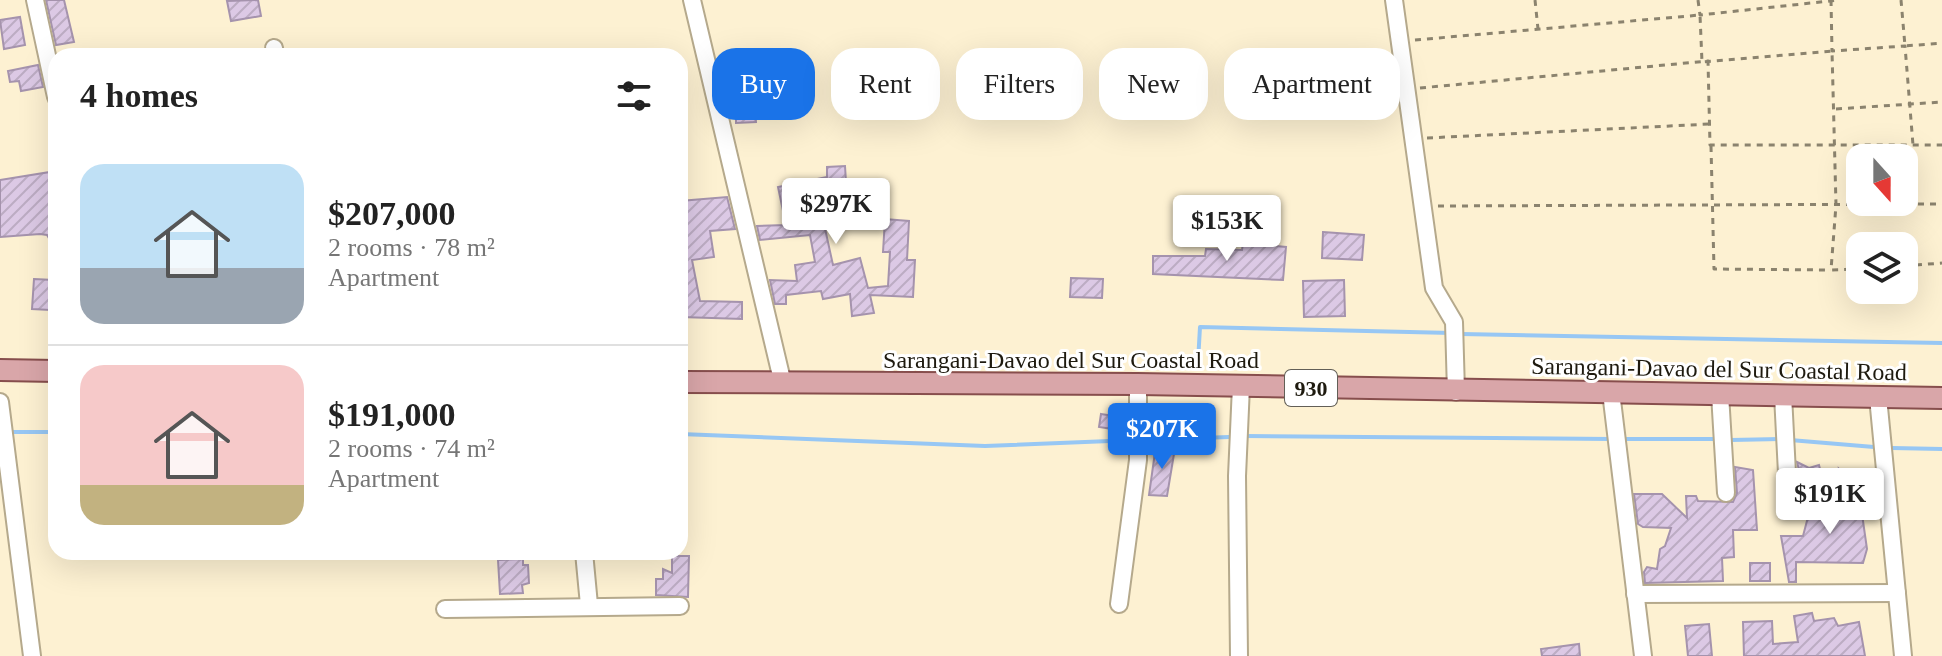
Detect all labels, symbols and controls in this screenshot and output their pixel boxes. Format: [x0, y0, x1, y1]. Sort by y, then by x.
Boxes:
chip: Buy [712, 48, 815, 120]
chip: Rent [831, 48, 940, 120]
chip: Filters [956, 48, 1083, 120]
chip: New [1099, 48, 1208, 120]
chip: Apartment [1224, 48, 1400, 120]
icon: filters [612, 74, 656, 118]
text: 4 homes [80, 77, 198, 114]
north arrow [1846, 144, 1918, 216]
map controls [1846, 144, 1918, 304]
pin: $297K [780, 178, 892, 246]
text: $297K [800, 189, 872, 218]
text: $207,000 [328, 195, 456, 232]
pin: $153K [1171, 195, 1283, 263]
icon: home [144, 196, 240, 292]
text: $153K [1191, 206, 1263, 235]
button: layers [1846, 232, 1918, 304]
text: 2 rooms · 78 m² [328, 233, 495, 262]
text: Apartment [328, 263, 439, 292]
street label: Sarangani-Davao del Sur Coastal Road [883, 347, 1259, 373]
street label: Sarangani-Davao del Sur Coastal Road [1531, 353, 1907, 385]
road number: 930 [1285, 370, 1337, 406]
text: $191,000 [328, 396, 456, 433]
icon: home [144, 397, 240, 493]
pin: $207K [1106, 403, 1218, 471]
text: $207K [1126, 414, 1198, 443]
text: 2 rooms · 74 m² [328, 434, 495, 463]
text: Apartment [328, 464, 439, 493]
pin: $191K [1774, 468, 1886, 536]
text: $191K [1794, 479, 1866, 508]

